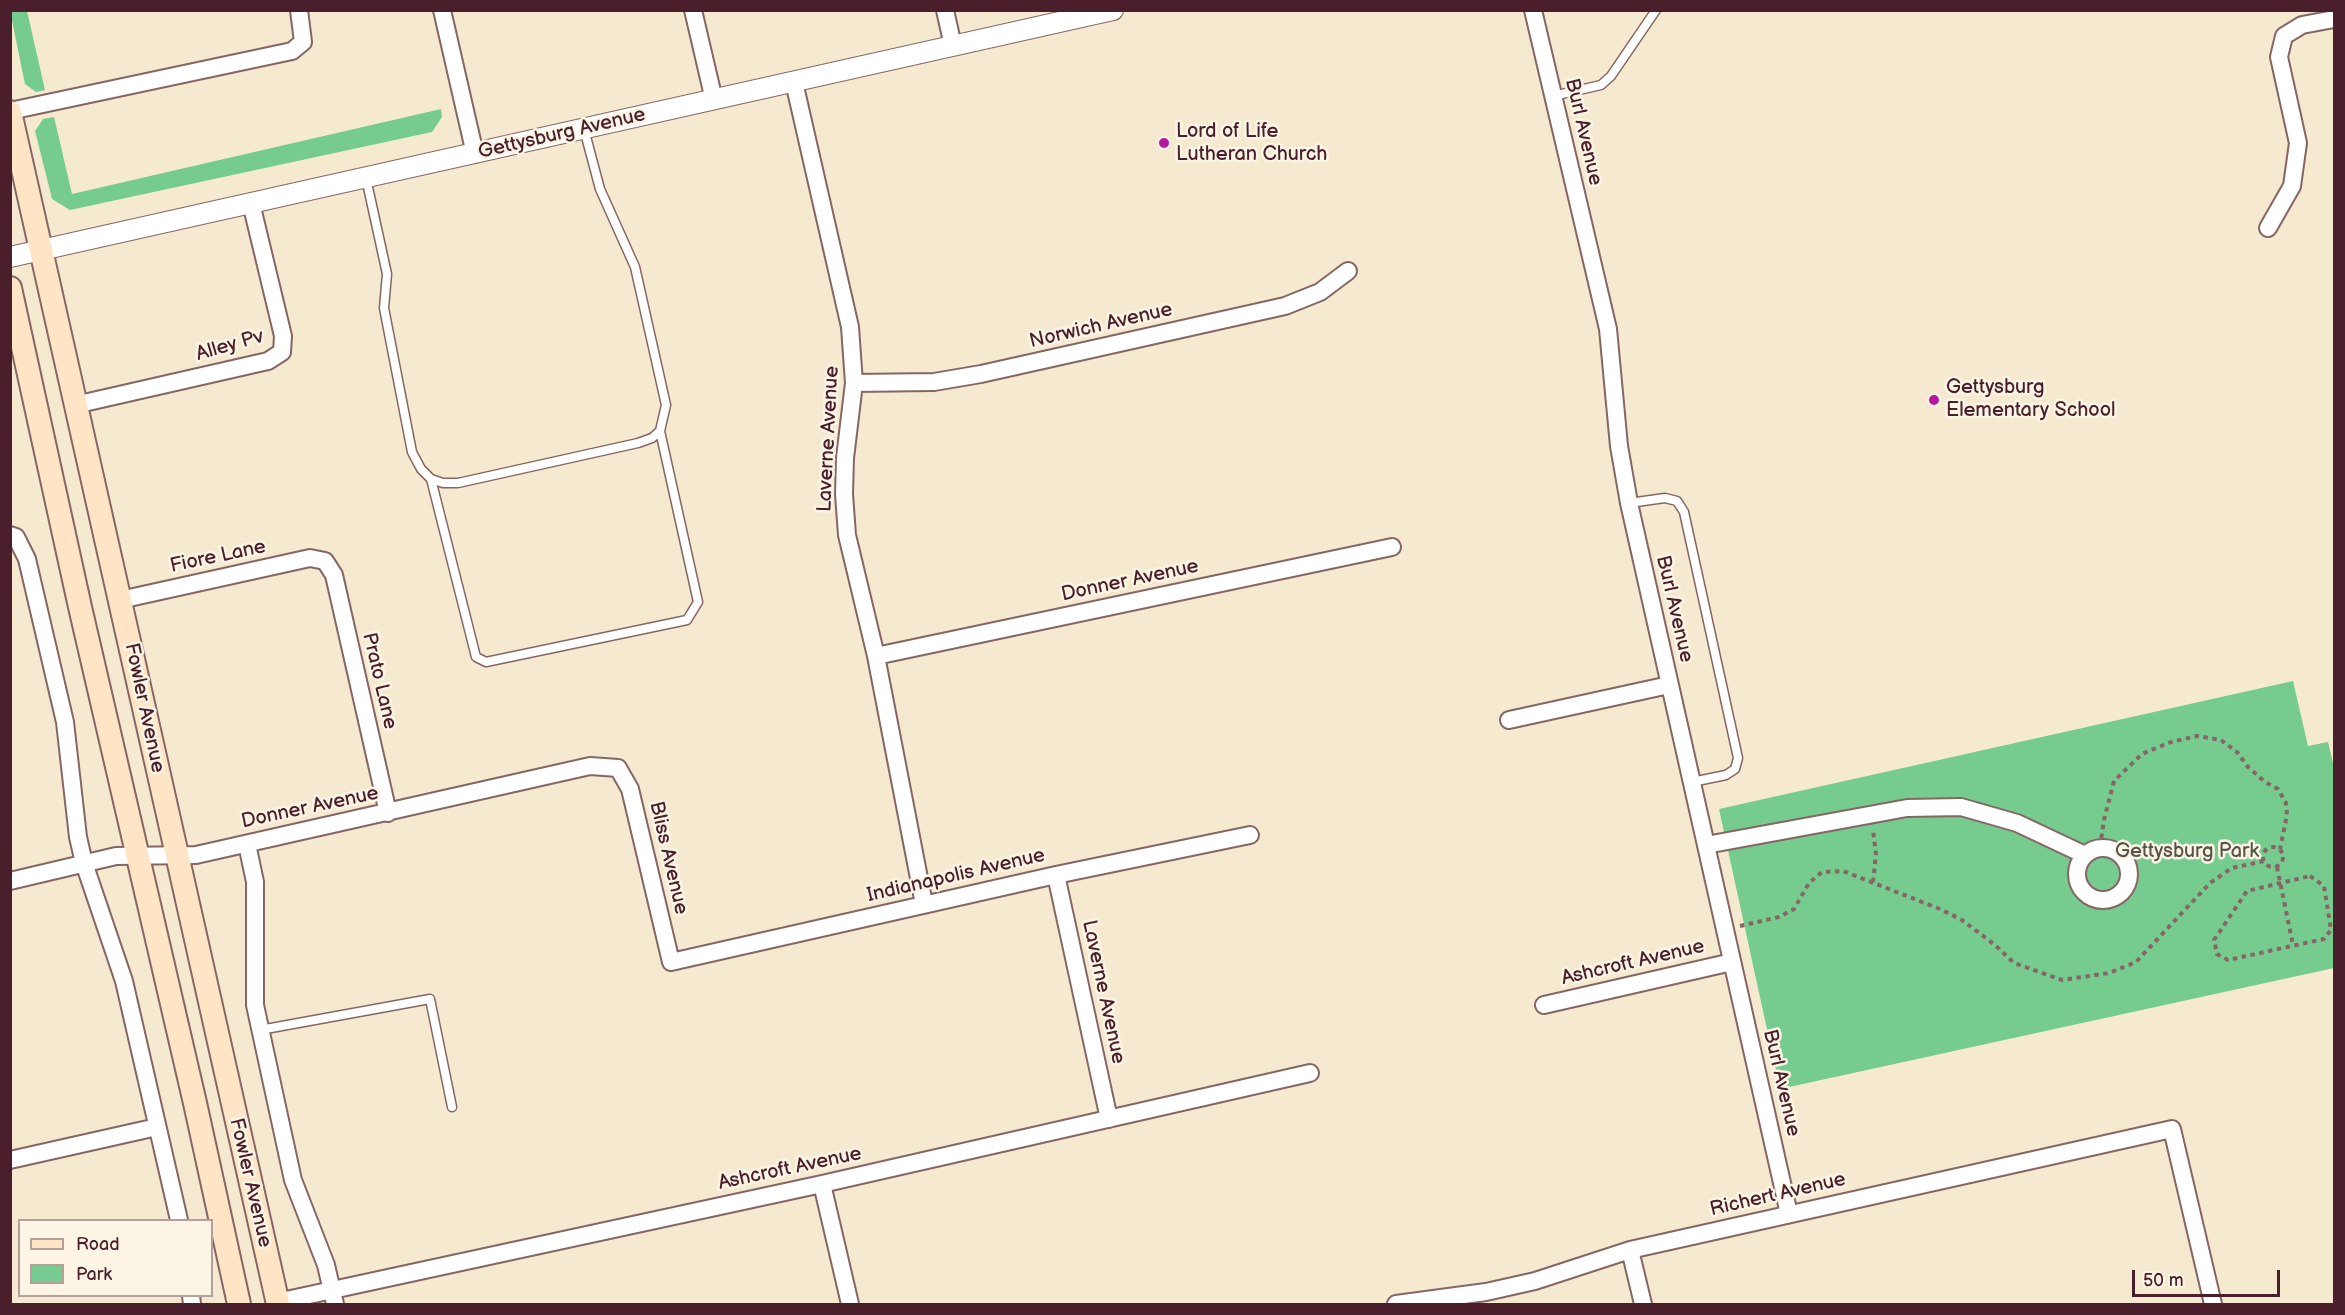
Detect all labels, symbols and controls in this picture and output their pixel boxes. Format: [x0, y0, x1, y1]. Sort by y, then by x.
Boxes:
street label: Burl Avenue [1559, 76, 1607, 188]
street label: Gettysburg Avenue [476, 103, 648, 165]
place label: Lord of Life Lutheran Church [1176, 120, 1327, 167]
marker: Lord of Life Lutheran Church [1157, 136, 1171, 150]
street label: Norwich Avenue [1027, 298, 1175, 354]
street label: Alley Pv [193, 325, 267, 367]
street label: Laverne Avenue [813, 365, 845, 513]
place label: Gettysburg Elementary School [1946, 376, 2116, 423]
marker: Gettysburg Elementary School [1927, 393, 1941, 407]
street label: Fiore Lane [168, 535, 268, 579]
street label: Burl Avenue [1650, 553, 1698, 665]
street label: Donner Avenue [1059, 555, 1201, 607]
street label: Prato Lane [356, 630, 402, 732]
street label: Fowler Avenue [119, 641, 169, 775]
street label: Donner Avenue [239, 782, 381, 834]
street label: Bliss Avenue [643, 799, 693, 917]
park label: Gettysburg Park [2115, 840, 2259, 864]
street label: Indianapolis Avenue [865, 844, 1047, 908]
street label: Laverne Avenue [1076, 918, 1130, 1066]
street label: Ashcroft Avenue [1559, 935, 1707, 991]
street label: Burl Avenue [1757, 1027, 1805, 1139]
street label: Fowler Avenue [223, 1116, 277, 1250]
street label: Ashcroft Avenue [716, 1142, 864, 1196]
street label: Richert Avenue [1708, 1168, 1848, 1222]
legend [18, 1219, 213, 1297]
text: Road [76, 1234, 120, 1255]
scale bar [2135, 1258, 2284, 1296]
text: Park [76, 1264, 112, 1285]
text: 50 m [2143, 1270, 2184, 1291]

